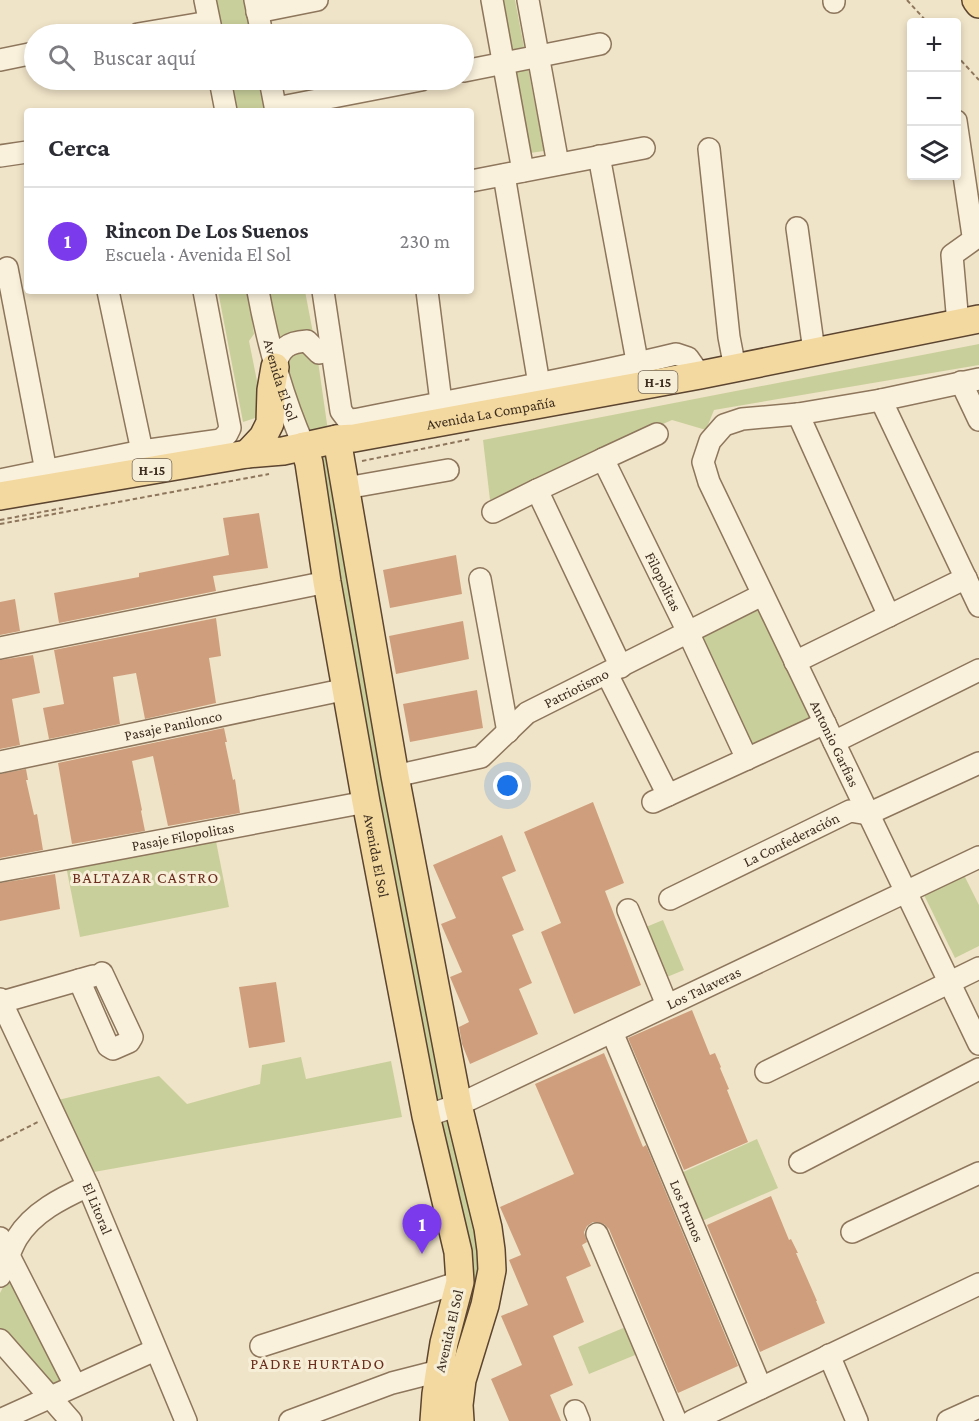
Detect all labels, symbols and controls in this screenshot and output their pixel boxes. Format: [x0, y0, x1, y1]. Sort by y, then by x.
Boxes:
map controls [907, 18, 961, 180]
button: + [907, 18, 961, 72]
search box [24, 24, 474, 90]
icon: search [45, 41, 78, 74]
text: Buscar aquí [93, 45, 195, 70]
button: − [907, 72, 961, 126]
button: layers [907, 126, 961, 180]
text: Cerca [48, 133, 110, 162]
text: Rincon De Los Suenos [105, 218, 308, 243]
text: 1 [64, 230, 71, 252]
text: 230 m [400, 230, 450, 252]
text: Escuela · Avenida El Sol [105, 243, 291, 265]
street label: Avenida El Sol [261, 338, 301, 423]
road number: H-15 [638, 371, 678, 393]
street label: Avenida La Compañía [425, 394, 556, 433]
road number: H-15 [132, 459, 172, 481]
street label: Filopolitas [642, 549, 684, 614]
street label: Patriotismo [541, 665, 611, 711]
street label: Antonio Garfias [807, 698, 862, 789]
street label: Pasaje Panilonco [123, 707, 224, 744]
your location [493, 771, 522, 800]
street label: La Confederación [741, 810, 842, 870]
street label: Avenida El Sol [360, 812, 392, 899]
street label: Pasaje Filopolitas [130, 819, 235, 854]
district label: BALTAZAR CASTRO [72, 869, 220, 886]
street label: Los Talaveras [664, 963, 744, 1013]
street label: Los Prunos [667, 1177, 707, 1245]
street label: El Litoral [79, 1180, 115, 1237]
pin: 1 [402, 1204, 442, 1254]
street label: Avenida El Sol [432, 1288, 466, 1374]
district label: PADRE HURTADO [250, 1355, 386, 1372]

